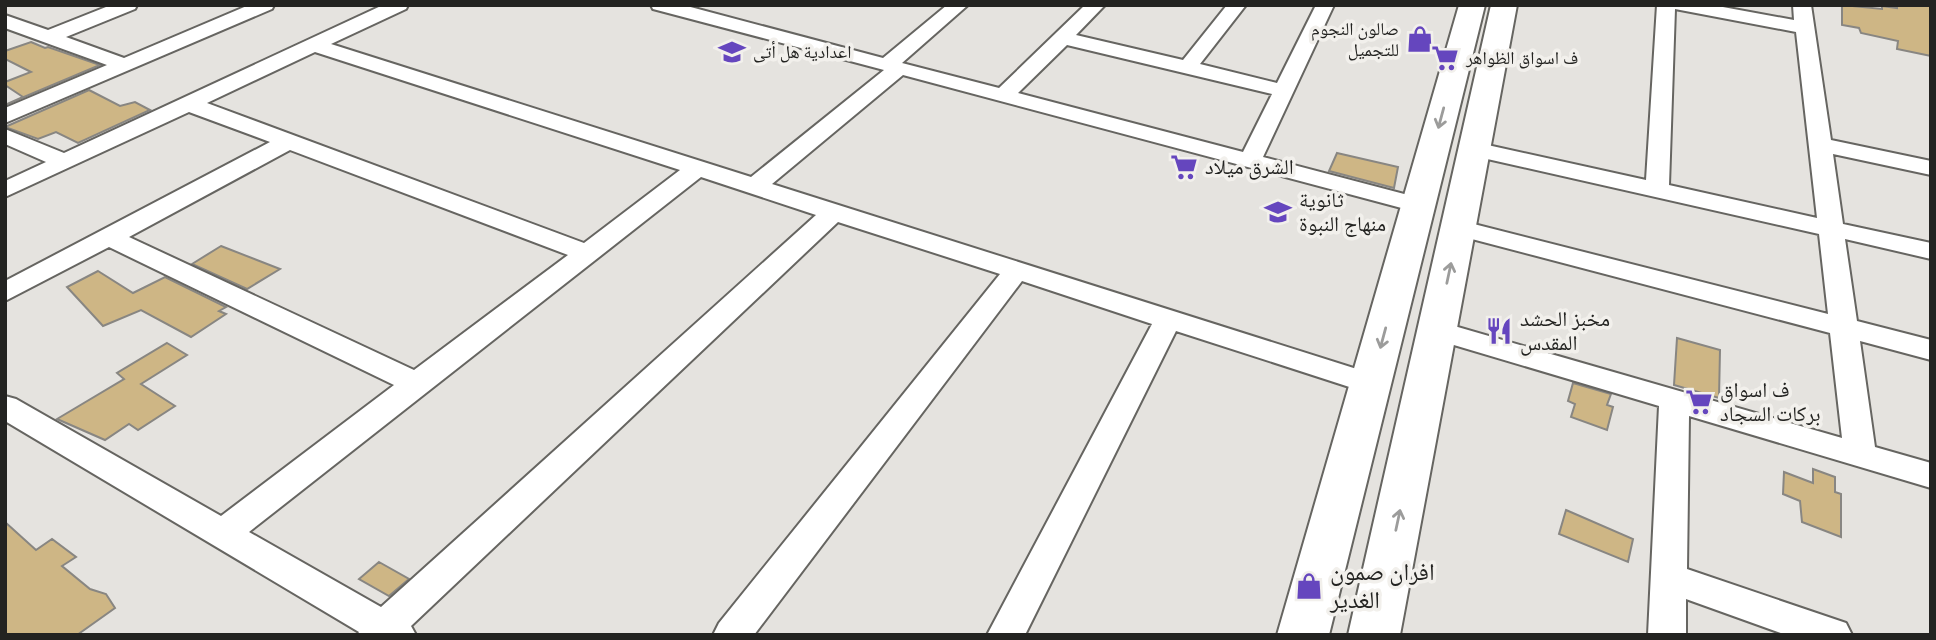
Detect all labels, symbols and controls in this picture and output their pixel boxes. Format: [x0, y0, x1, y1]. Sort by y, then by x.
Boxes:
place label: صالون النجوم للتجميل [1311, 15, 1399, 63]
shop icon: صالون النجوم للتجميل [1405, 24, 1435, 54]
school or university icon: اعدادية هل أتى [717, 37, 747, 67]
place label: اعدادية هل أتى [753, 38, 851, 65]
supermarket icon: ف اسواق الظواهر [1430, 43, 1460, 73]
place label: ف اسواق الظواهر [1465, 44, 1578, 71]
one-way arrow [1434, 107, 1447, 129]
place label: الشرق ميلاد [1205, 150, 1294, 182]
supermarket icon: الشرق ميلاد [1169, 152, 1199, 182]
place label: ثانوية منهاج النبوة [1299, 183, 1386, 239]
school or university icon: ثانوية منهاج النبوة [1263, 197, 1293, 227]
one-way arrow [1442, 262, 1456, 285]
place label: مخبز الحشد المقدس [1520, 302, 1610, 358]
restaurant icon: مخبز الحشد المقدس [1484, 316, 1514, 346]
one-way arrow [1376, 326, 1389, 349]
place label: ف اسواق بركات السجاد [1720, 373, 1821, 429]
supermarket icon: ف اسواق بركات السجاد [1684, 387, 1714, 417]
one-way arrow [1391, 509, 1405, 532]
place label: افران صمون الغدير [1329, 553, 1435, 617]
shop icon: افران صمون الغدير [1294, 571, 1324, 601]

